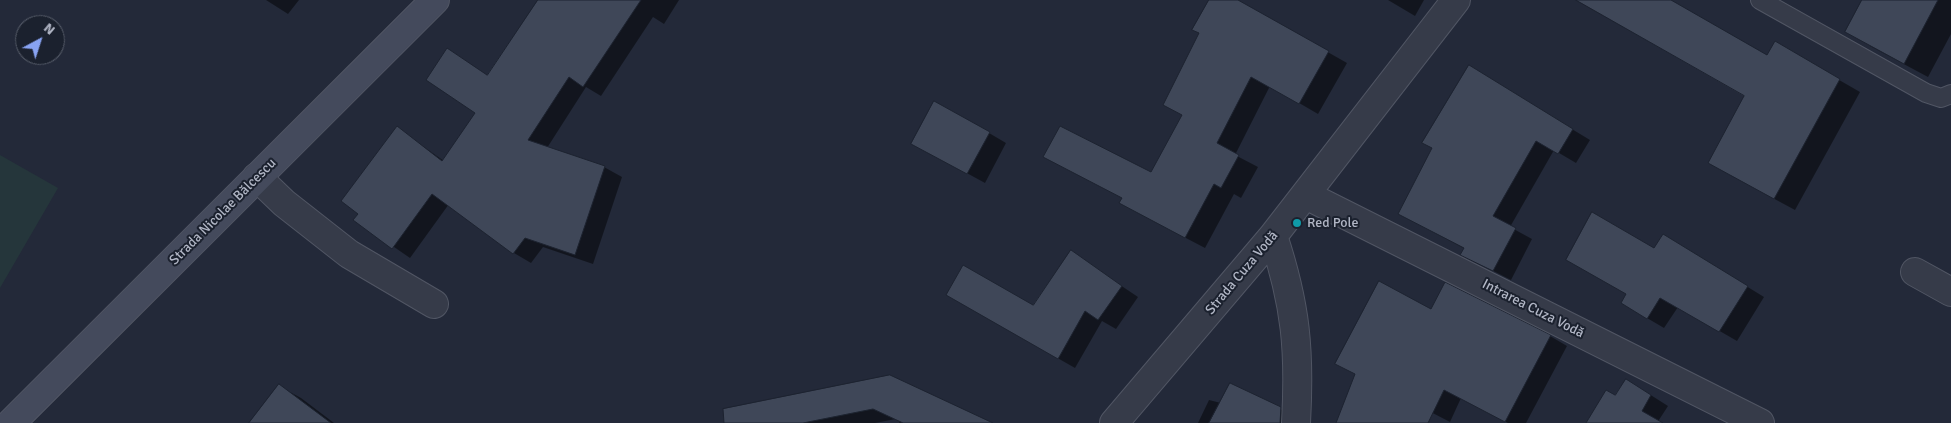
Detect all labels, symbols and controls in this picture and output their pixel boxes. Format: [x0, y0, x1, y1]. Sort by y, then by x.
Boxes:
north arrow [15, 15, 65, 65]
text: N [40, 19, 59, 39]
street label: Strada Nicolae Bălcescu [166, 155, 280, 269]
place label: Red Pole [1307, 215, 1359, 231]
marker: Red Pole [1291, 217, 1303, 229]
street label: Strada Cuza Vodă [1202, 228, 1282, 318]
street label: Intrarea Cuza Vodă [1479, 276, 1587, 342]

